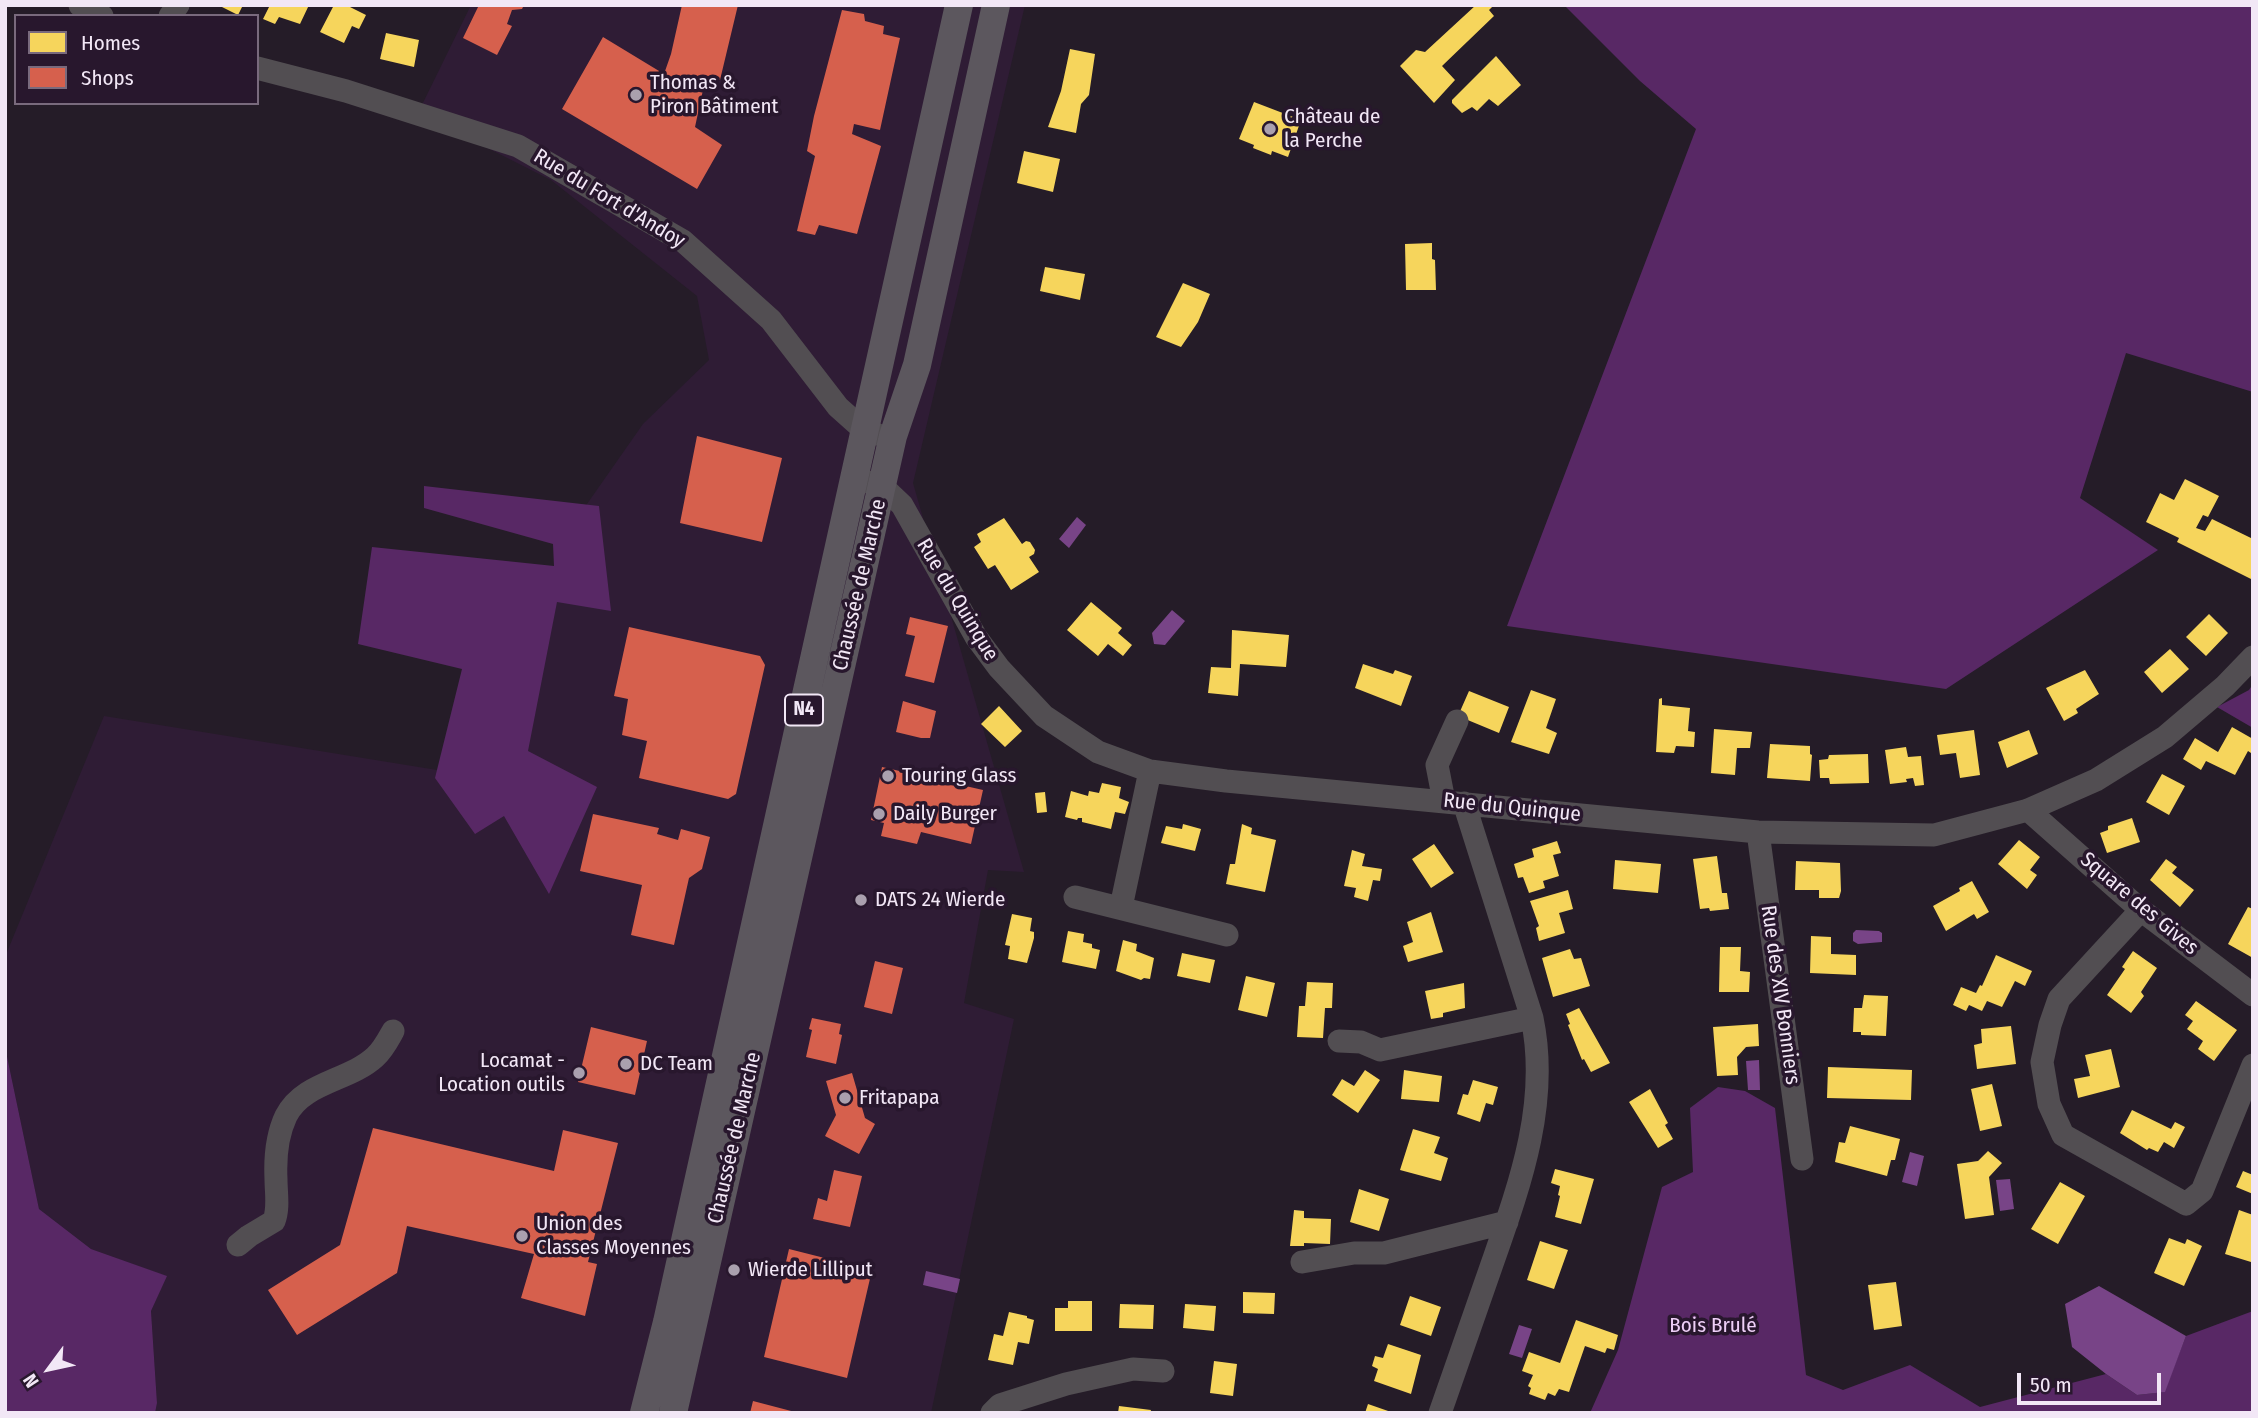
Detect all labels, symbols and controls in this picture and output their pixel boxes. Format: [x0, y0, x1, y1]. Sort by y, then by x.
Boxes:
legend [14, 14, 259, 105]
text: Homes [81, 30, 140, 56]
text: Shops [81, 65, 134, 91]
place label: Thomas & Piron Bâtiment [650, 70, 778, 120]
marker: Thomas & Piron Bâtiment [628, 87, 644, 103]
place label: Château de la Perche [1284, 104, 1380, 154]
marker: Château de la Perche [1262, 121, 1278, 137]
street label: Rue du Fort d'Andoy [529, 144, 689, 254]
street label: Chaussée de Marche [828, 497, 892, 673]
street label: Rue du Quinque [911, 534, 1003, 666]
road number: N4 [785, 694, 823, 726]
place label: Touring Glass [902, 763, 1016, 789]
marker: Touring Glass [880, 768, 896, 784]
street label: Rue du Quinque [1442, 788, 1582, 828]
place label: Daily Burger [893, 801, 997, 827]
marker: Daily Burger [871, 806, 887, 822]
street label: Square des Gives [2075, 847, 2203, 961]
place label: DATS 24 Wierde [875, 887, 1005, 913]
marker: DATS 24 Wierde [853, 892, 869, 908]
street label: Rue des XIV Bonniers [1755, 904, 1805, 1086]
place label: Locamat - Location outils [438, 1048, 565, 1098]
street label: Chaussée de Marche [703, 1050, 767, 1226]
place label: DC Team [640, 1051, 713, 1077]
marker: DC Team [618, 1056, 634, 1072]
marker: Locamat - Location outils [571, 1065, 587, 1081]
place label: Fritapapa [859, 1085, 940, 1111]
marker: Fritapapa [837, 1090, 853, 1106]
place label: Union des Classes Moyennes [536, 1211, 691, 1261]
marker: Union des Classes Moyennes [514, 1228, 530, 1244]
place label: Wierde Lilliput [748, 1257, 873, 1283]
marker: Wierde Lilliput [726, 1262, 742, 1278]
park label: Bois Brulé [1669, 1313, 1757, 1339]
north arrow [14, 1334, 84, 1404]
scale bar [2020, 1358, 2164, 1402]
text: N [18, 1370, 44, 1392]
text: 50 m [2030, 1372, 2072, 1398]

